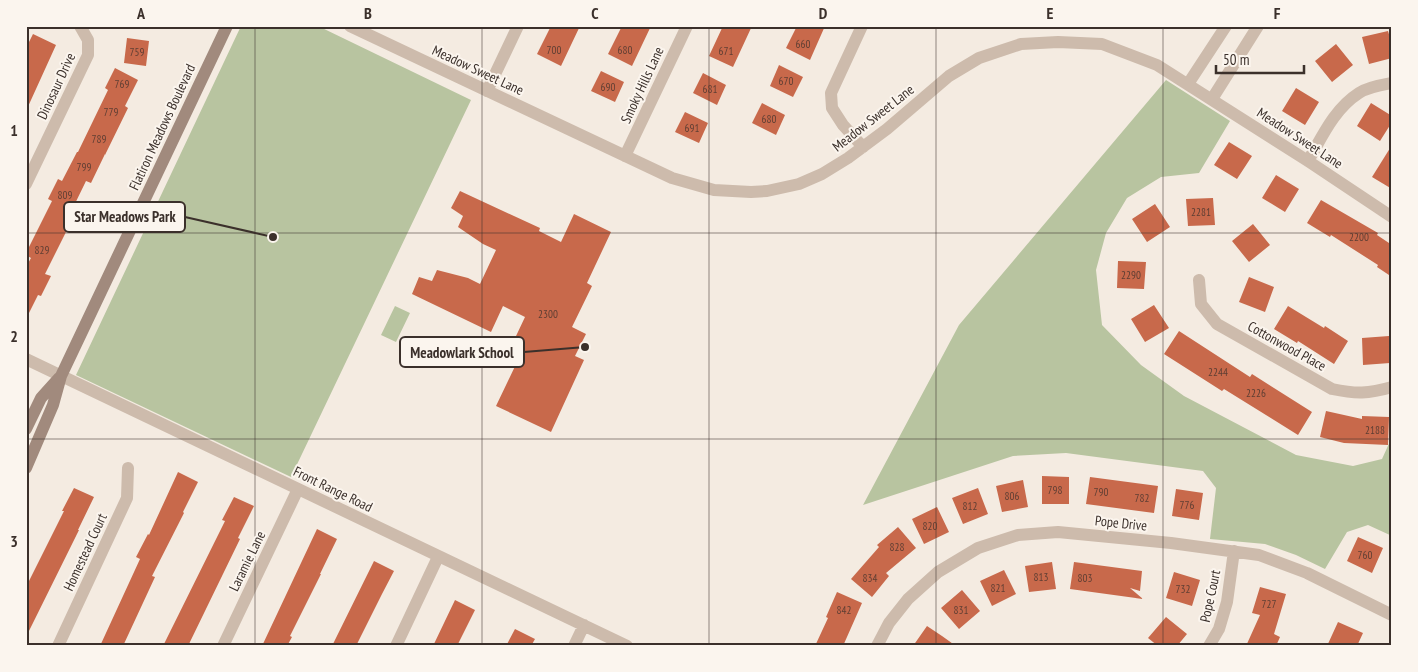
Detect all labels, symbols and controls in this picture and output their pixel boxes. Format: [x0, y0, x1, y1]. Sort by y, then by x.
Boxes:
text: A [136, 3, 146, 23]
text: B [364, 3, 372, 23]
text: C [591, 3, 599, 23]
text: D [819, 3, 828, 23]
text: E [1047, 3, 1054, 23]
text: F [1274, 3, 1281, 23]
house number: 660 [796, 37, 810, 51]
street label: Meadow Sweet Lane [429, 41, 527, 99]
scale bar [1216, 42, 1303, 74]
house number: 700 [547, 43, 561, 57]
house number: 680 [618, 43, 632, 57]
street label: Smoky Hills Lane [616, 44, 668, 126]
house number: 671 [719, 44, 733, 58]
house number: 759 [130, 45, 144, 59]
street label: Dinosaur Drive [33, 50, 79, 122]
text: 50 m [1223, 50, 1249, 69]
street label: Flatiron Meadows Boulevard [125, 61, 199, 193]
house number: 670 [779, 74, 793, 88]
house number: 769 [115, 77, 129, 91]
house number: 690 [601, 80, 615, 94]
street label: Meadow Sweet Lane [829, 80, 918, 156]
house number: 681 [703, 82, 717, 96]
street label: Meadow Sweet Lane [1254, 104, 1347, 173]
house number: 779 [104, 105, 118, 119]
house number: 680 [762, 112, 776, 126]
text: 1 [10, 120, 18, 140]
house number: 691 [685, 121, 699, 135]
house number: 789 [92, 132, 106, 146]
house number: 799 [77, 160, 91, 174]
house number: 809 [58, 188, 72, 202]
callout: Star Meadows Park [64, 202, 185, 232]
house number: 2281 [1191, 205, 1211, 219]
text: Star Meadows Park [74, 207, 176, 226]
house number: 2200 [1349, 230, 1369, 244]
house number: 829 [35, 243, 49, 257]
house number: 2290 [1121, 268, 1141, 282]
house number: 2300 [538, 307, 558, 321]
street label: Cottonwood Place [1245, 317, 1330, 375]
text: 2 [10, 326, 18, 346]
callout: Meadowlark School [400, 337, 524, 367]
text: Meadowlark School [410, 343, 514, 362]
house number: 2244 [1208, 365, 1228, 379]
house number: 2226 [1246, 386, 1266, 400]
house number: 2188 [1365, 423, 1385, 437]
street label: Front Range Road [291, 462, 375, 516]
house number: 798 [1048, 483, 1062, 497]
house number: 790 [1094, 485, 1108, 499]
house number: 806 [1005, 489, 1019, 503]
house number: 782 [1135, 491, 1149, 505]
house number: 776 [1180, 498, 1194, 512]
house number: 812 [963, 499, 977, 513]
street label: Homestead Court [59, 510, 111, 594]
street label: Pope Drive [1094, 511, 1148, 535]
house number: 820 [923, 519, 937, 533]
street label: Laramie Lane [225, 528, 269, 594]
text: 3 [10, 531, 18, 551]
house number: 828 [890, 540, 904, 554]
house number: 760 [1358, 548, 1372, 562]
street label: Pope Court [1196, 568, 1224, 624]
house number: 813 [1034, 570, 1048, 584]
house number: 834 [863, 571, 877, 585]
house number: 803 [1078, 571, 1092, 585]
house number: 821 [991, 581, 1005, 595]
house number: 732 [1176, 582, 1190, 596]
house number: 727 [1262, 597, 1276, 611]
house number: 842 [837, 603, 851, 617]
house number: 831 [954, 603, 968, 617]

